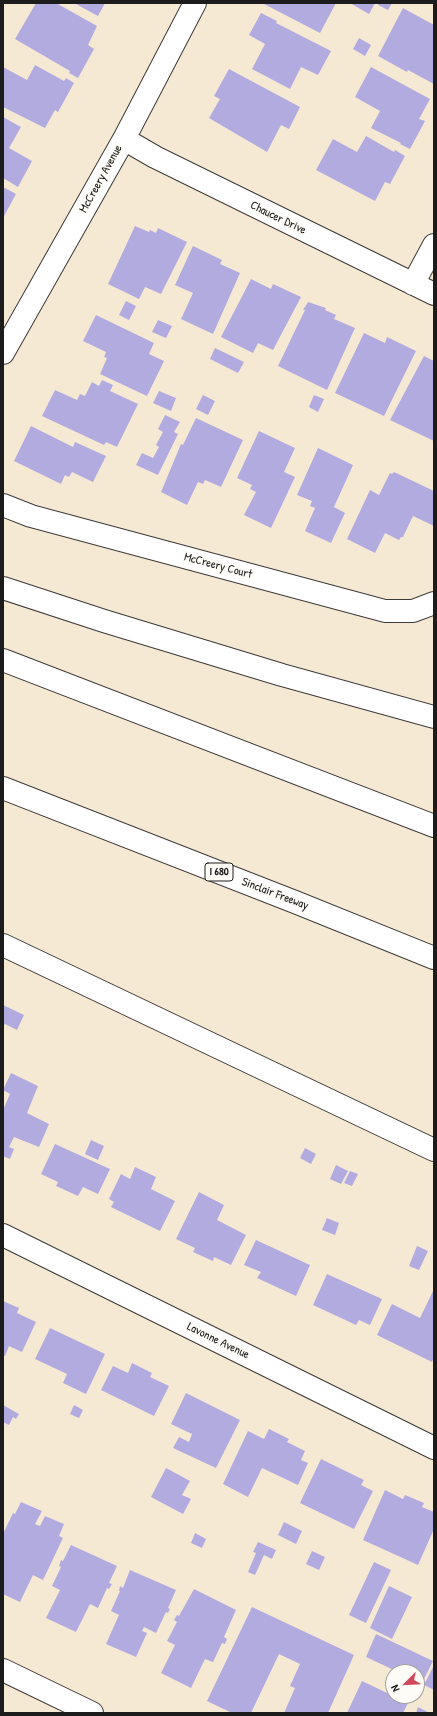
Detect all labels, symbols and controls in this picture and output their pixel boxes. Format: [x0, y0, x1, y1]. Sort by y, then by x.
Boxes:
street label: McCreery Avenue [76, 143, 126, 215]
street label: Chaucer Drive [248, 198, 308, 238]
street label: McCreery Court [182, 550, 254, 582]
road number: I 680 [205, 863, 233, 881]
street label: Sinclair Freeway [240, 875, 310, 913]
street label: Lavonne Avenue [184, 1320, 252, 1362]
north arrow [385, 1664, 425, 1704]
text: N [387, 1683, 403, 1694]

